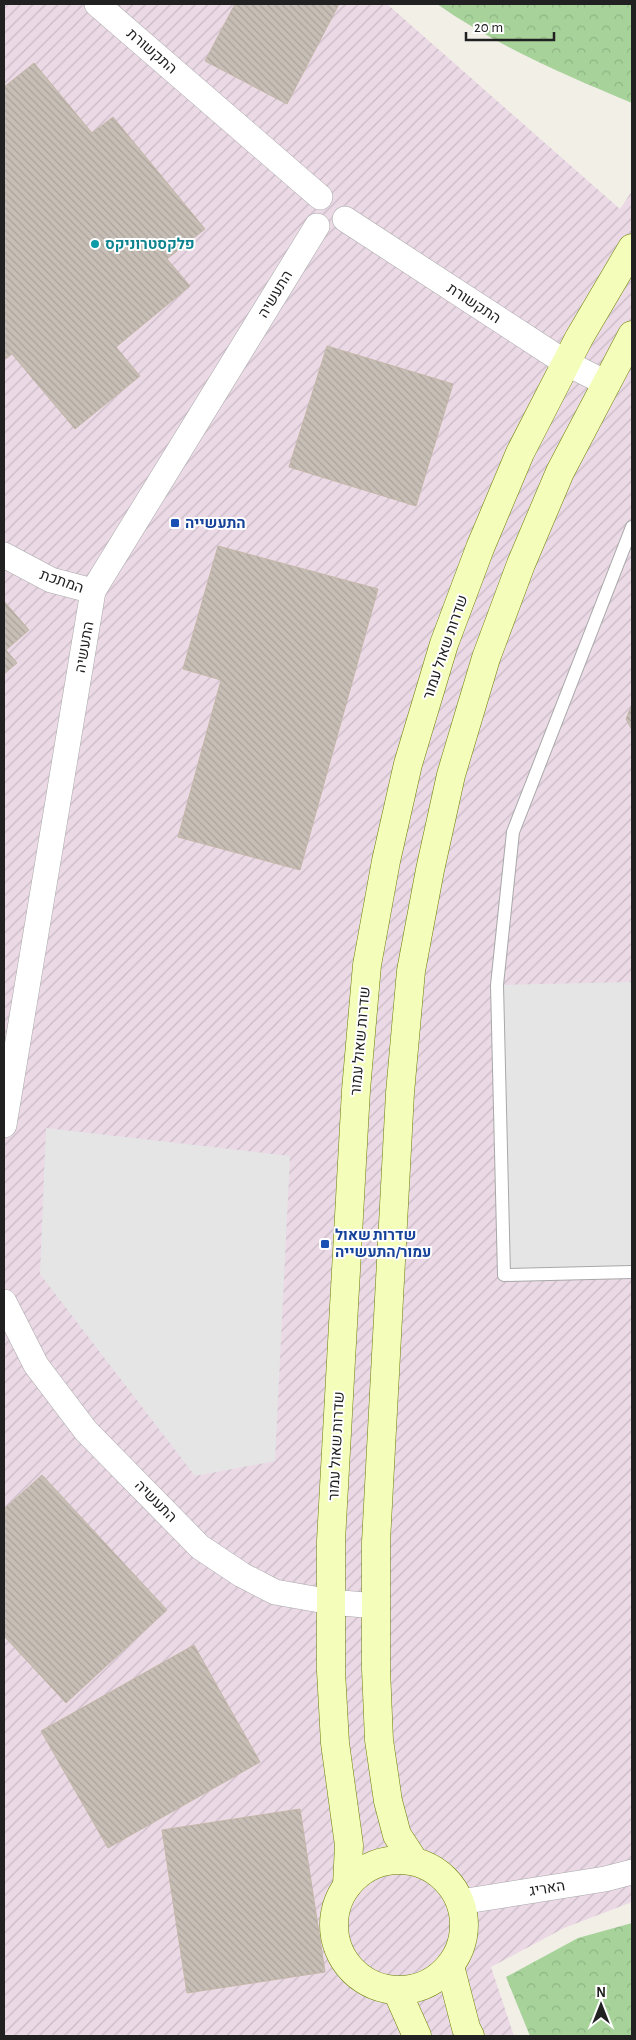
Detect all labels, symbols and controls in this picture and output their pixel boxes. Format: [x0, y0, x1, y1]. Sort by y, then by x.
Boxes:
scale bar [466, 10, 554, 42]
text: 20 m [474, 20, 503, 35]
street label: התקשורת [124, 26, 179, 77]
place label: פלקסטרוניקס [105, 237, 195, 252]
marker: פלקסטרוניקס [89, 238, 101, 250]
street label: התעשיה [256, 268, 295, 320]
street label: התקשורת [444, 281, 503, 326]
place label: התעשייה [185, 516, 246, 531]
marker: התעשייה [169, 517, 181, 529]
street label: המתכת [38, 567, 86, 596]
street label: שדרות שאול עמור [421, 593, 470, 701]
street label: התעשיה [73, 620, 96, 674]
street label: שדרות שאול עמור [348, 986, 373, 1096]
place label: שדרות שאול עמור/התעשייה [335, 1228, 431, 1260]
marker: שדרות שאול עמור/התעשייה [319, 1238, 331, 1250]
street label: שדרות שאול עמור [326, 1391, 347, 1501]
street label: התעשיה [132, 1478, 179, 1525]
street label: האריג [528, 1878, 566, 1899]
north arrow [576, 1980, 626, 2030]
text: N [596, 1986, 606, 2000]

